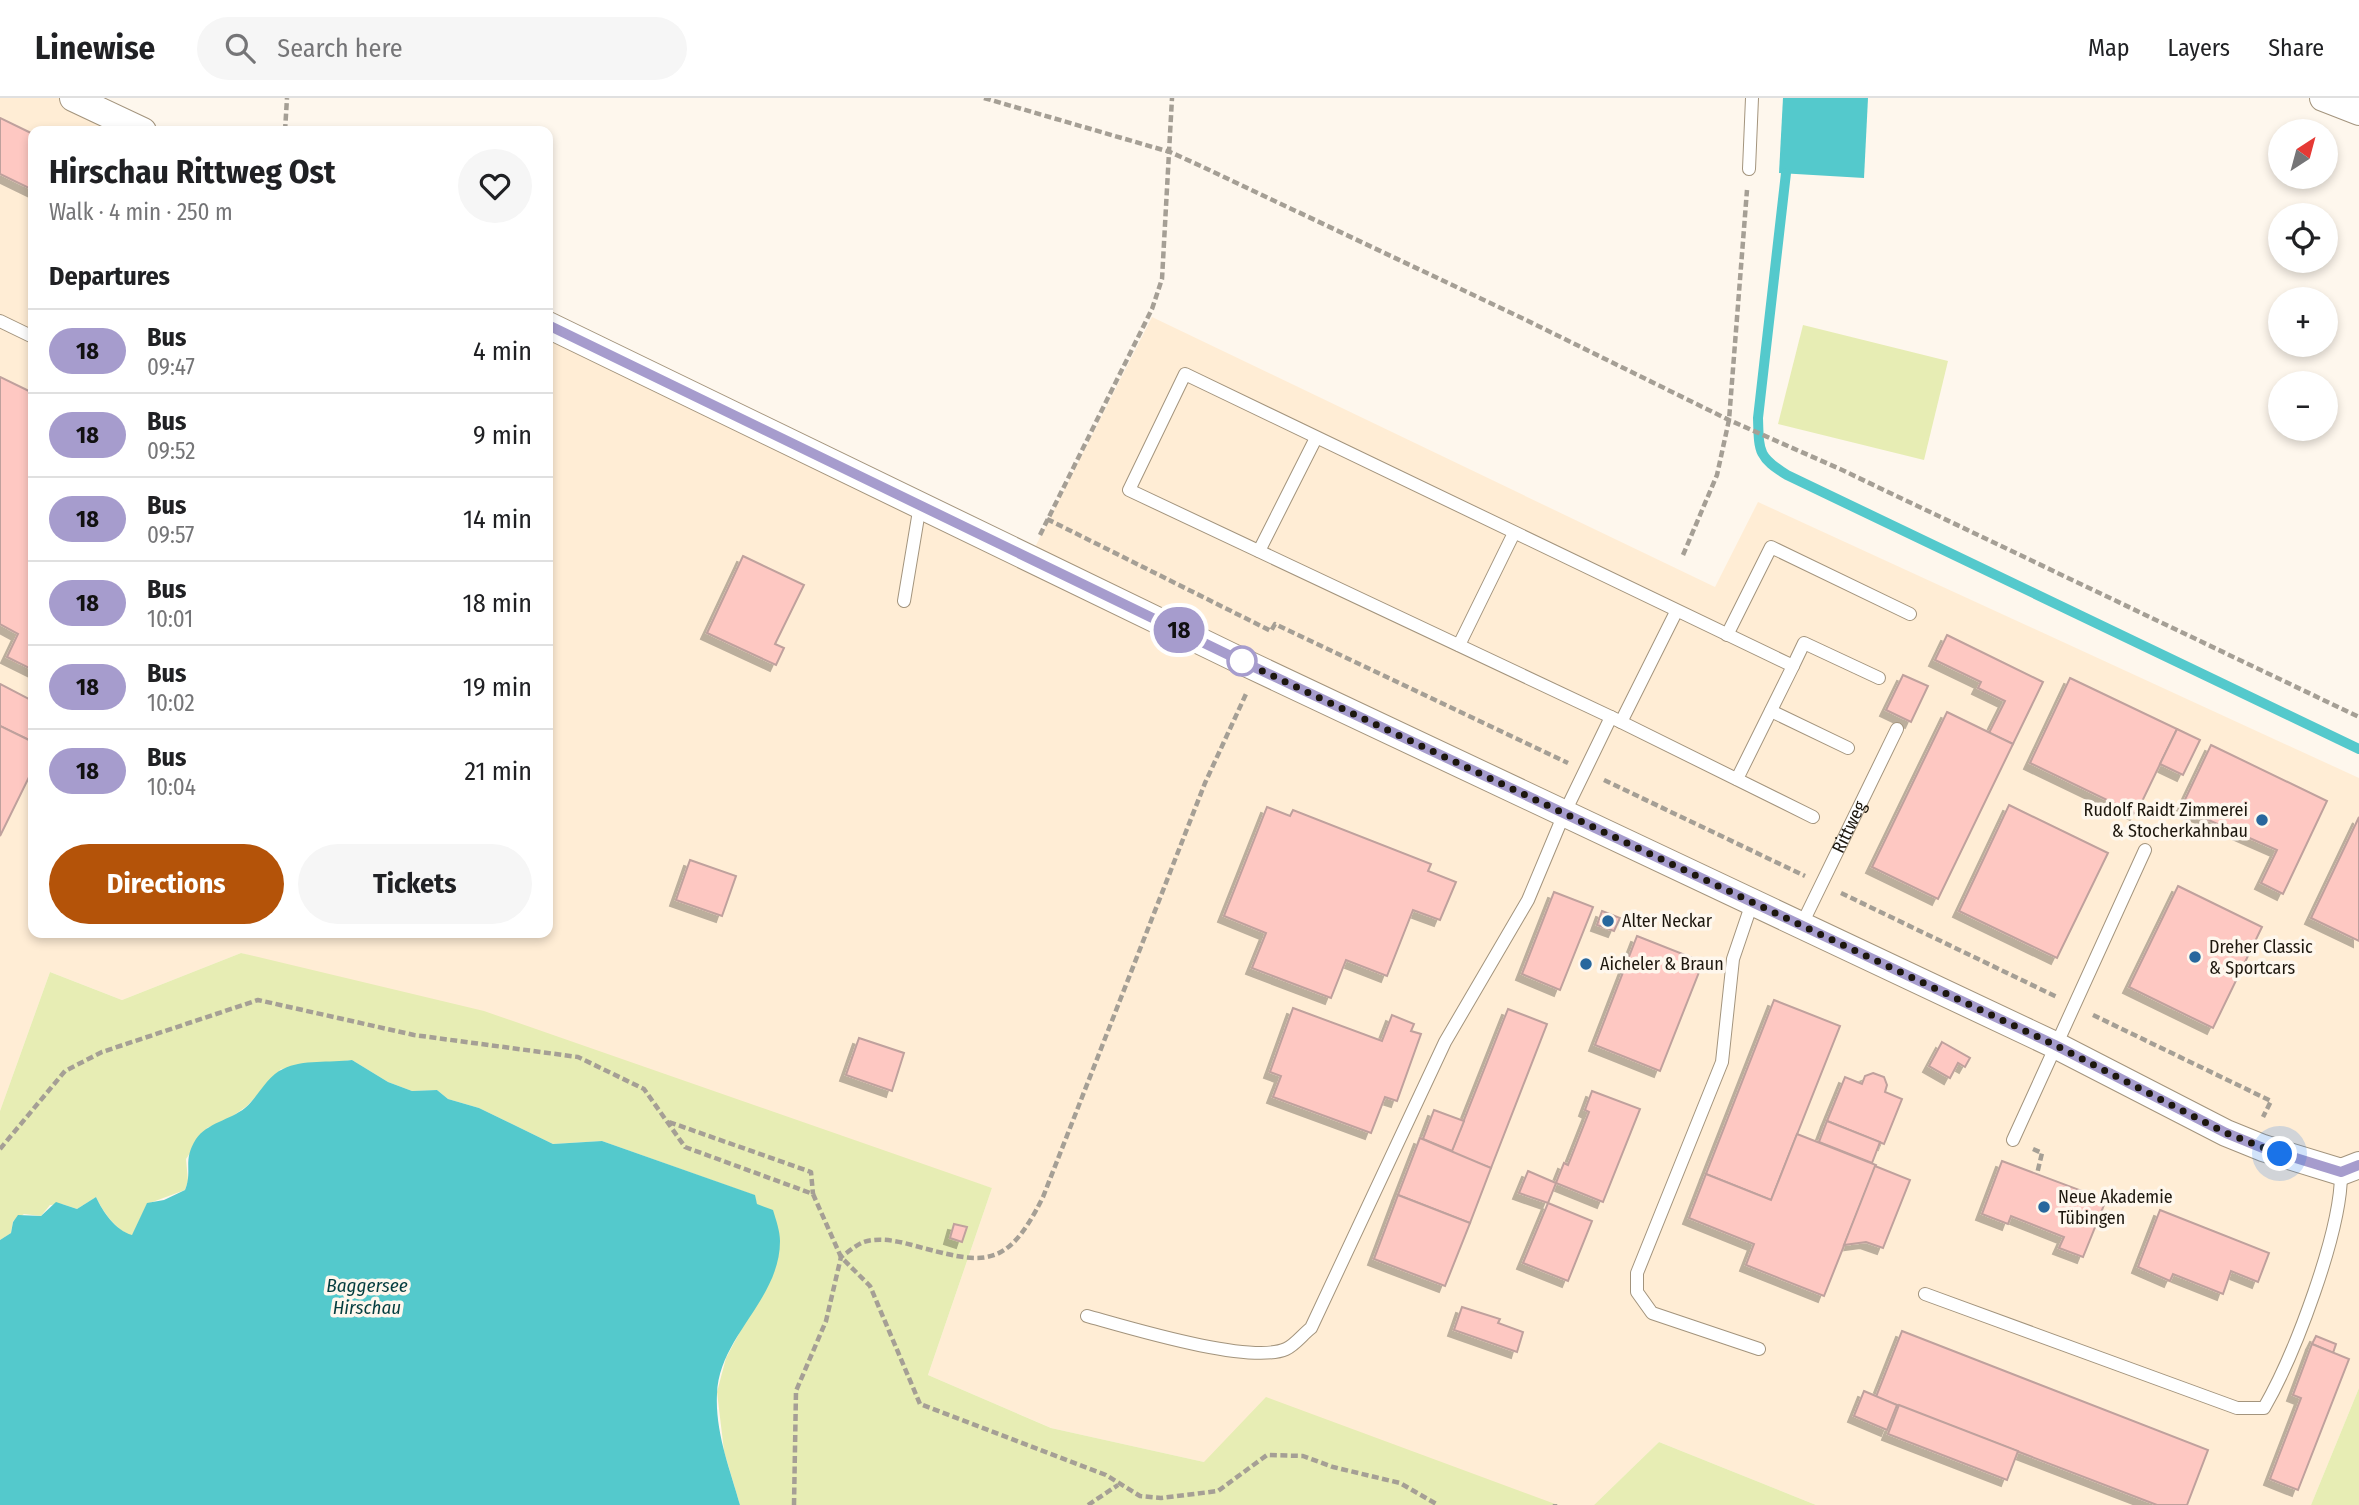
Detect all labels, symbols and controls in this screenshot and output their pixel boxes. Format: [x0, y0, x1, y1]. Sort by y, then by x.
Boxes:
search box [197, 17, 687, 80]
text: Linewise [35, 28, 155, 68]
icon: search [221, 29, 259, 67]
text: Search here [277, 33, 403, 64]
text: Map [2088, 34, 2130, 62]
text: Layers [2168, 34, 2230, 62]
text: Share [2268, 34, 2324, 62]
north arrow [2268, 119, 2338, 189]
map controls [2268, 119, 2338, 441]
button: heart [458, 149, 532, 223]
text: Hirschau Rittweg Ost [49, 152, 336, 192]
text: Walk · 4 min · 250 m [49, 198, 233, 226]
button: locate [2268, 203, 2338, 273]
text: Departures [49, 261, 170, 292]
button: + [2268, 287, 2338, 357]
text: Bus [147, 322, 186, 353]
text: 4 min [473, 336, 532, 367]
text: 18 [76, 337, 99, 365]
text: 09:47 [147, 353, 195, 381]
button: − [2268, 371, 2338, 441]
text: Bus [147, 406, 186, 437]
text: 9 min [473, 420, 532, 451]
text: 18 [76, 421, 99, 449]
text: 09:52 [147, 437, 195, 465]
text: Bus [147, 490, 186, 521]
text: 14 min [463, 504, 532, 535]
text: 18 [76, 505, 99, 533]
text: 09:57 [147, 521, 194, 549]
text: Bus [147, 574, 186, 605]
text: 18 min [463, 588, 532, 619]
text: 18 [76, 589, 99, 617]
text: 10:01 [147, 605, 193, 633]
line badge: 18 [1148, 607, 1210, 653]
text: 18 [1168, 616, 1190, 644]
unlabelled marker [1227, 646, 1257, 676]
text: Bus [147, 658, 186, 689]
text: 19 min [463, 672, 532, 703]
text: 18 [76, 673, 99, 701]
text: 10:02 [147, 689, 195, 717]
text: Bus [147, 742, 186, 773]
text: 21 min [465, 756, 532, 787]
text: 18 [76, 757, 99, 785]
text: 10:04 [147, 773, 196, 801]
street label: Rittweg [1827, 797, 1871, 857]
place label: Rudolf Raidt Zimmerei & Stocherkahnbau [2084, 799, 2248, 842]
marker: Rudolf Raidt Zimmerei & Stocherkahnbau [2254, 812, 2270, 828]
button: Directions [49, 844, 284, 924]
button: Tickets [298, 844, 532, 924]
place label: Alter Neckar [1622, 910, 1713, 932]
marker: Alter Neckar [1600, 913, 1616, 929]
place label: Dreher Classic & Sportcars [2209, 936, 2313, 979]
marker: Dreher Classic & Sportcars [2187, 949, 2203, 965]
place label: Aicheler & Braun [1600, 953, 1724, 975]
marker: Aicheler & Braun [1578, 956, 1594, 972]
your location [2262, 1136, 2297, 1171]
place label: Neue Akademie Tübingen [2058, 1186, 2173, 1229]
marker: Neue Akademie Tübingen [2036, 1199, 2052, 1215]
water label: Baggersee Hirschau [326, 1274, 408, 1319]

